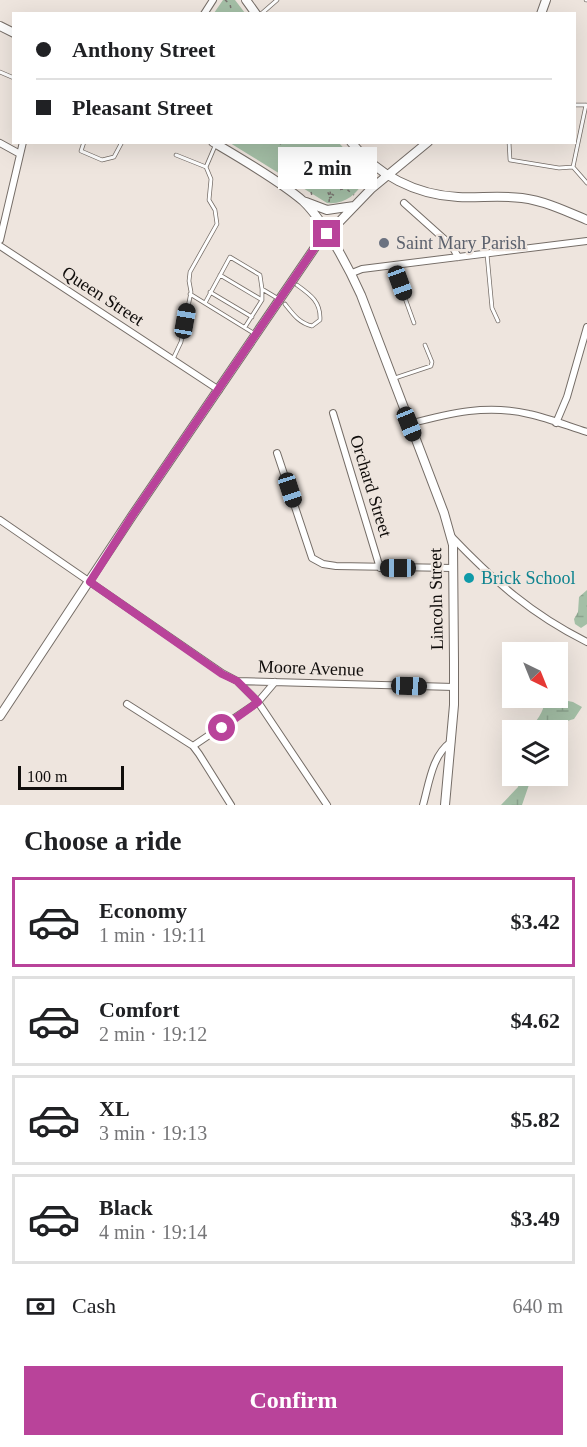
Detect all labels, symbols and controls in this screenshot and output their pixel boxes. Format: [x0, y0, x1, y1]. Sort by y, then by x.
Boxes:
text: Anthony Street [72, 37, 215, 62]
text: Pleasant Street [72, 95, 213, 120]
callout: 2 min [278, 147, 376, 189]
text: 2 min [303, 157, 352, 179]
route end [313, 220, 340, 247]
place label: Saint Mary Parish [396, 233, 526, 253]
marker: Saint Mary Parish [377, 236, 391, 250]
street label: Queen Street [58, 262, 148, 330]
car [385, 263, 415, 303]
car [173, 302, 197, 340]
car [394, 404, 424, 444]
street label: Orchard Street [346, 433, 396, 539]
car [276, 470, 304, 510]
street label: Lincoln Street [425, 548, 447, 650]
car [380, 559, 416, 577]
place label: Brick School [481, 568, 576, 588]
marker: Brick School [462, 571, 476, 585]
north arrow [502, 642, 568, 708]
map controls [502, 642, 568, 786]
street label: Moore Avenue [258, 656, 364, 680]
car [391, 676, 427, 696]
route start [208, 714, 235, 741]
button: layers [502, 720, 568, 786]
scale bar [18, 763, 124, 790]
text: 100 m [27, 768, 67, 785]
text: Choose a ride [24, 826, 182, 856]
icon: car [27, 895, 81, 949]
text: Economy [99, 898, 187, 923]
text: $3.42 [511, 909, 560, 934]
text: 1 min · 19:11 [99, 924, 207, 946]
icon: car [27, 994, 81, 1048]
text: Comfort [99, 997, 180, 1022]
text: $4.62 [511, 1008, 560, 1033]
text: 2 min · 19:12 [99, 1023, 207, 1045]
icon: car [27, 1093, 81, 1147]
text: XL [99, 1096, 130, 1121]
text: $5.82 [511, 1107, 560, 1132]
text: 3 min · 19:13 [99, 1122, 207, 1144]
icon: car [27, 1192, 81, 1246]
text: Black [99, 1195, 153, 1220]
text: $3.49 [511, 1206, 560, 1231]
text: 4 min · 19:14 [99, 1221, 207, 1243]
icon: cash [24, 1290, 57, 1323]
text: Cash [72, 1293, 116, 1318]
text: 640 m [512, 1295, 563, 1317]
button: Confirm [24, 1366, 563, 1435]

